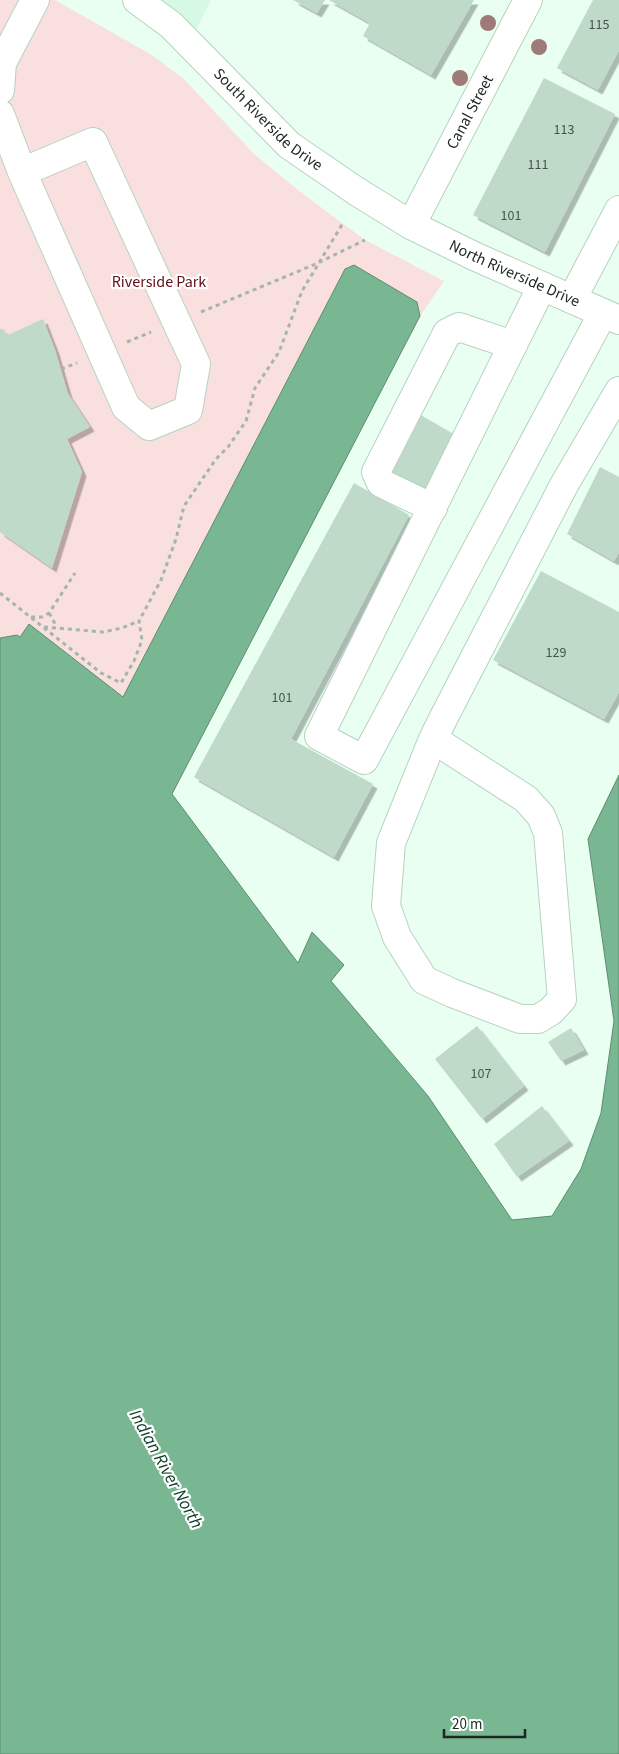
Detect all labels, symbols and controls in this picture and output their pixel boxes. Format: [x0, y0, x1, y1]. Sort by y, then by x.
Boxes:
house number: 115 [589, 15, 609, 35]
street label: South Riverside Drive [208, 63, 327, 176]
street label: Canal Street [441, 70, 499, 153]
house number: 113 [554, 120, 574, 140]
house number: 111 [528, 155, 548, 175]
house number: 101 [501, 206, 521, 226]
street label: North Riverside Drive [445, 234, 584, 312]
park label: Riverside Park [112, 271, 206, 293]
house number: 129 [546, 643, 566, 663]
house number: 101 [272, 688, 292, 708]
house number: 107 [471, 1064, 491, 1084]
water label: Indian River North [123, 1405, 209, 1533]
scale bar [444, 1706, 525, 1738]
text: 20 m [452, 1714, 482, 1735]

